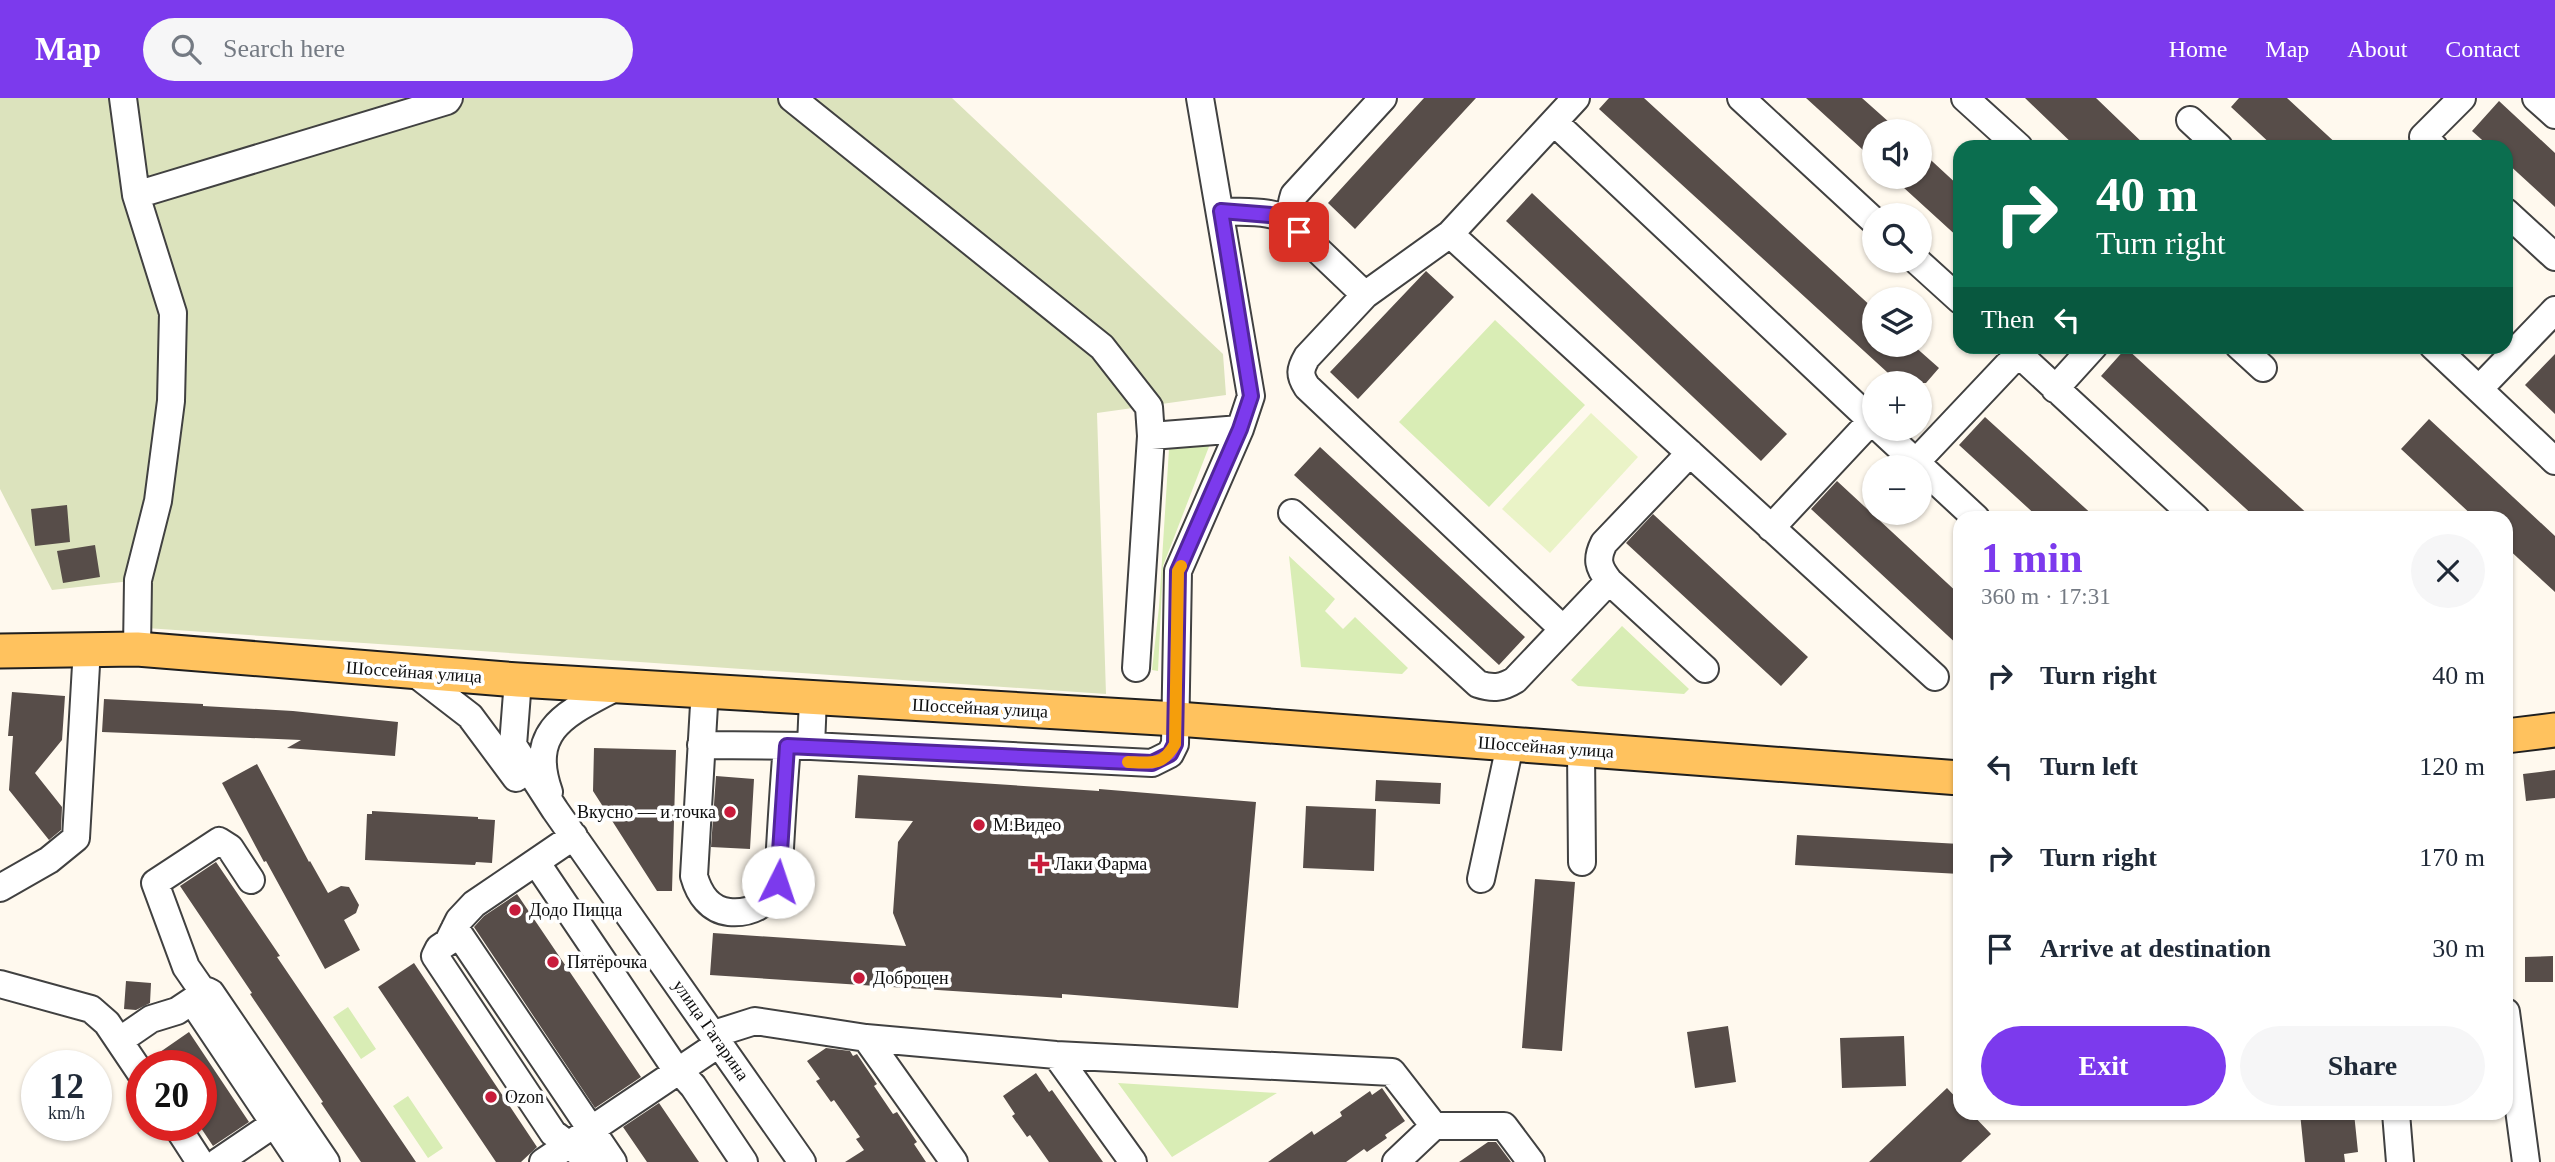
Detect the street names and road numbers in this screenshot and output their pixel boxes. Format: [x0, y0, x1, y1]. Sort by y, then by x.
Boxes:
street label: Шоссейная улица [345, 657, 483, 687]
street label: Шоссейная улица [911, 694, 1049, 722]
street label: Шоссейная улица [1477, 732, 1615, 762]
street label: улица Гагарина [669, 976, 753, 1084]

